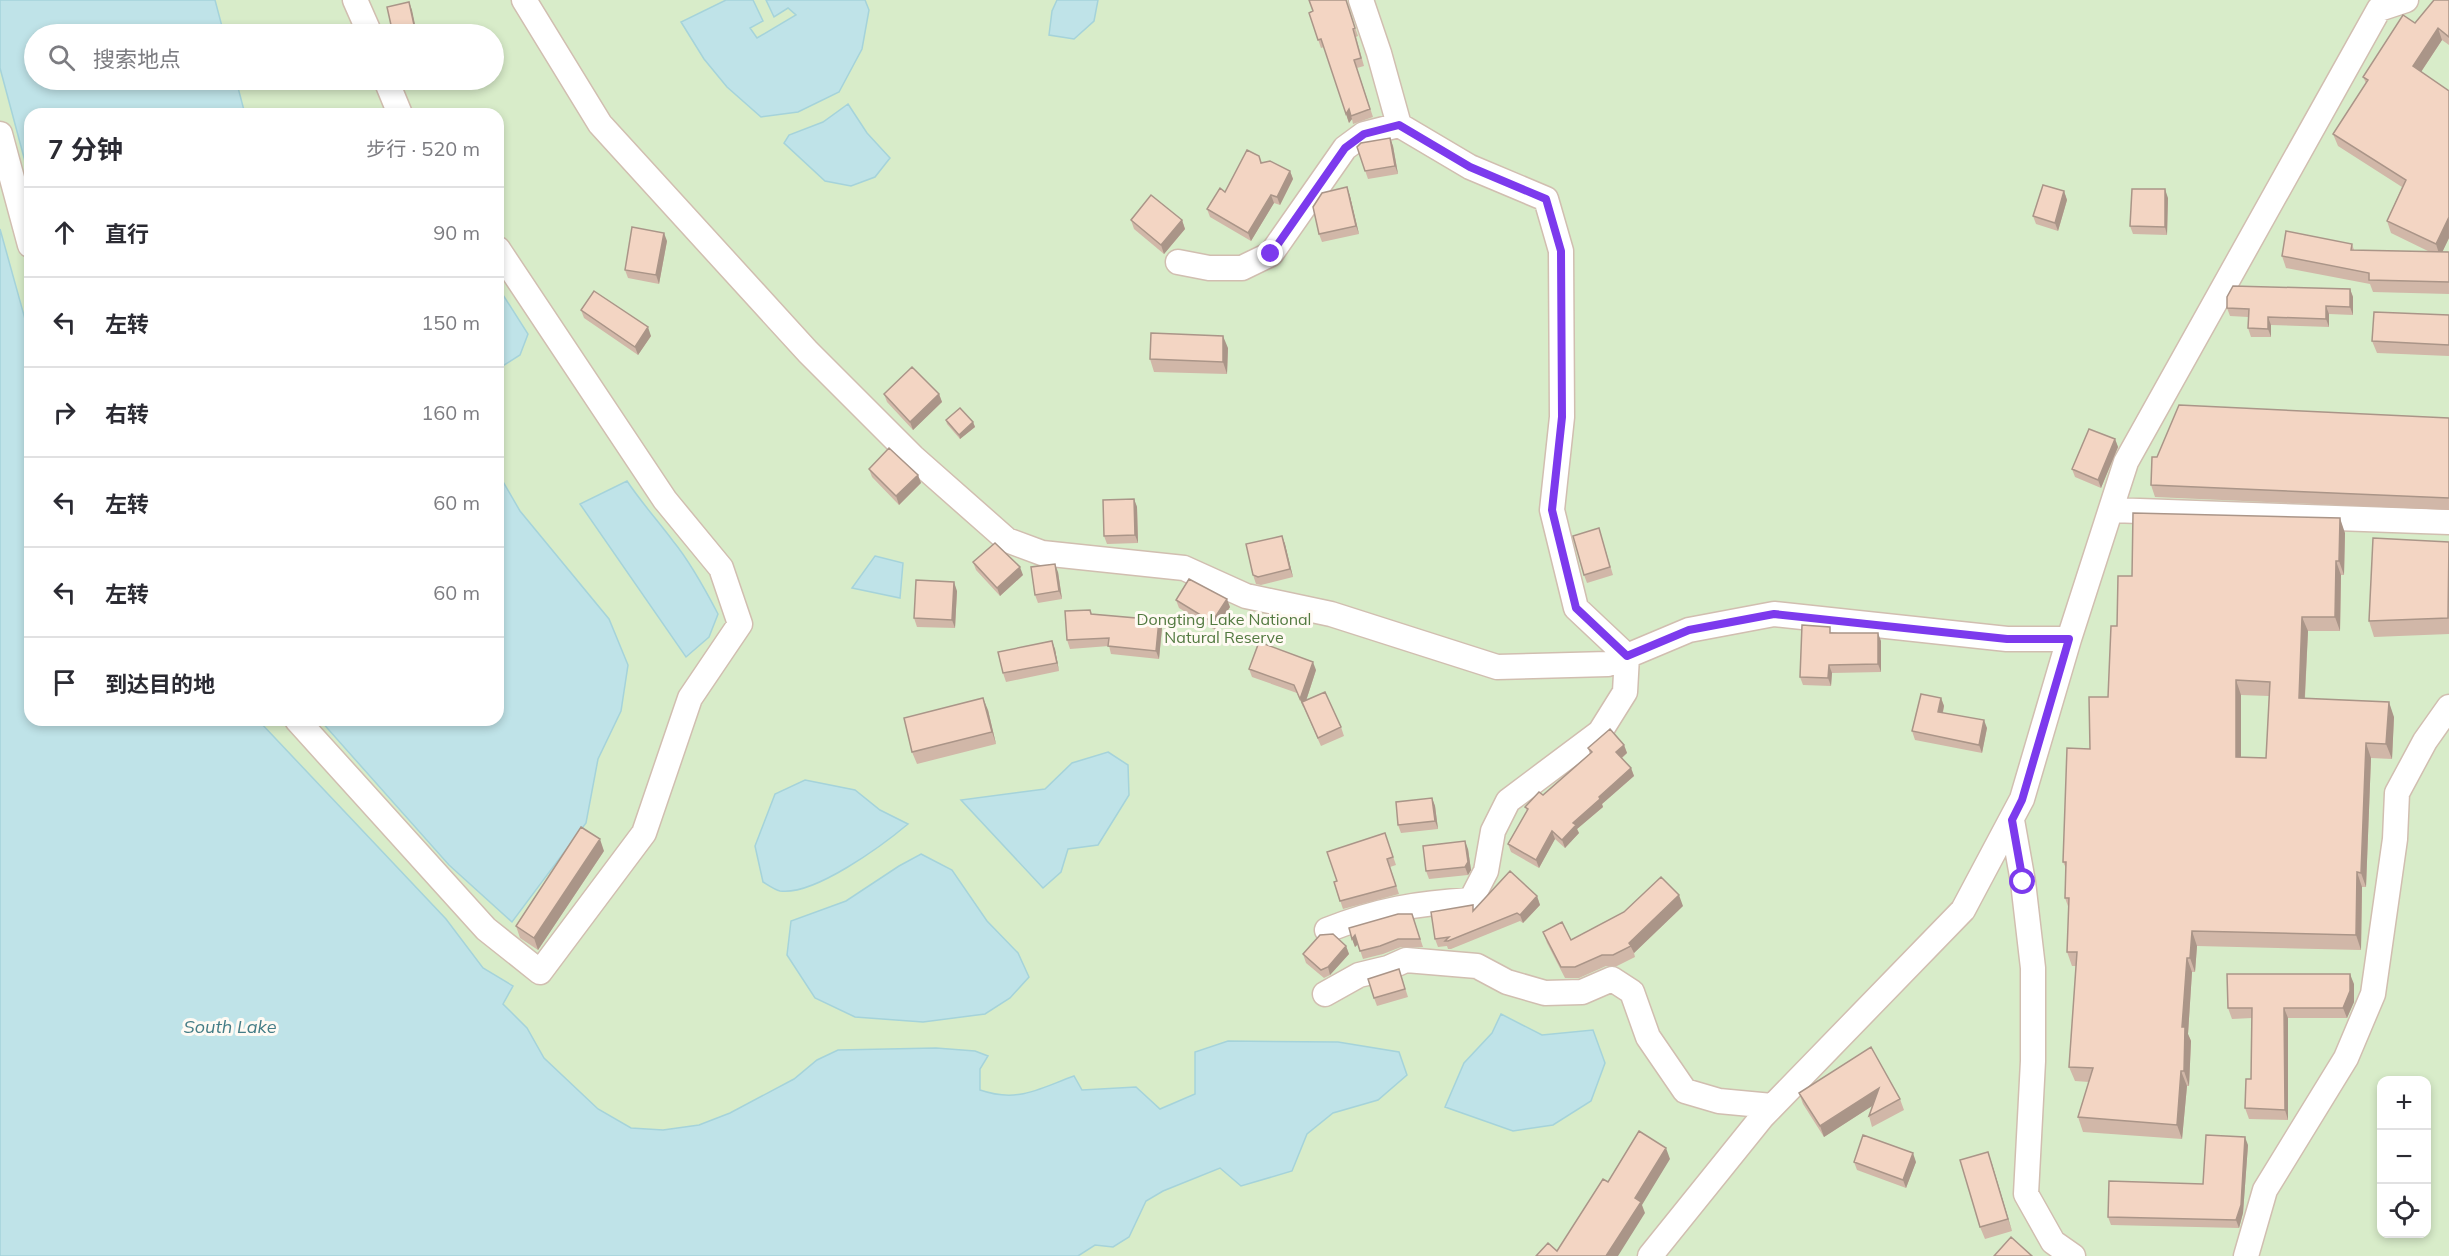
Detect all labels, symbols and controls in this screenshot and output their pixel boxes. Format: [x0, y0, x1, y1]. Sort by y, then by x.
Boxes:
search box [24, 24, 504, 90]
icon: search [45, 41, 78, 74]
text: 搜索地点 [93, 45, 181, 73]
text: 7 分钟 [48, 133, 123, 166]
text: 步行 · 520 m [366, 136, 480, 161]
icon: ahead [48, 216, 81, 249]
text: 直行 [105, 220, 149, 248]
text: 90 m [433, 220, 480, 245]
route end [1257, 240, 1283, 266]
icon: left [48, 306, 81, 339]
text: 左转 [105, 310, 149, 338]
text: 150 m [421, 310, 480, 335]
icon: right [48, 396, 81, 429]
text: 右转 [105, 400, 149, 428]
text: 160 m [421, 400, 480, 425]
icon: left [48, 486, 81, 519]
text: 左转 [105, 490, 149, 518]
text: 60 m [433, 490, 480, 515]
icon: left [48, 576, 81, 609]
text: 左转 [105, 580, 149, 608]
text: 60 m [433, 580, 480, 605]
park label: Dongting Lake National Natural Reserve [1137, 609, 1311, 647]
icon: arrive [48, 666, 81, 699]
text: 到达目的地 [105, 670, 215, 698]
route start [2009, 868, 2035, 894]
water label: South Lake [184, 1015, 277, 1038]
map controls [2377, 1076, 2431, 1238]
button: + [2377, 1076, 2431, 1130]
button: − [2377, 1130, 2431, 1184]
button: locate [2377, 1184, 2431, 1238]

